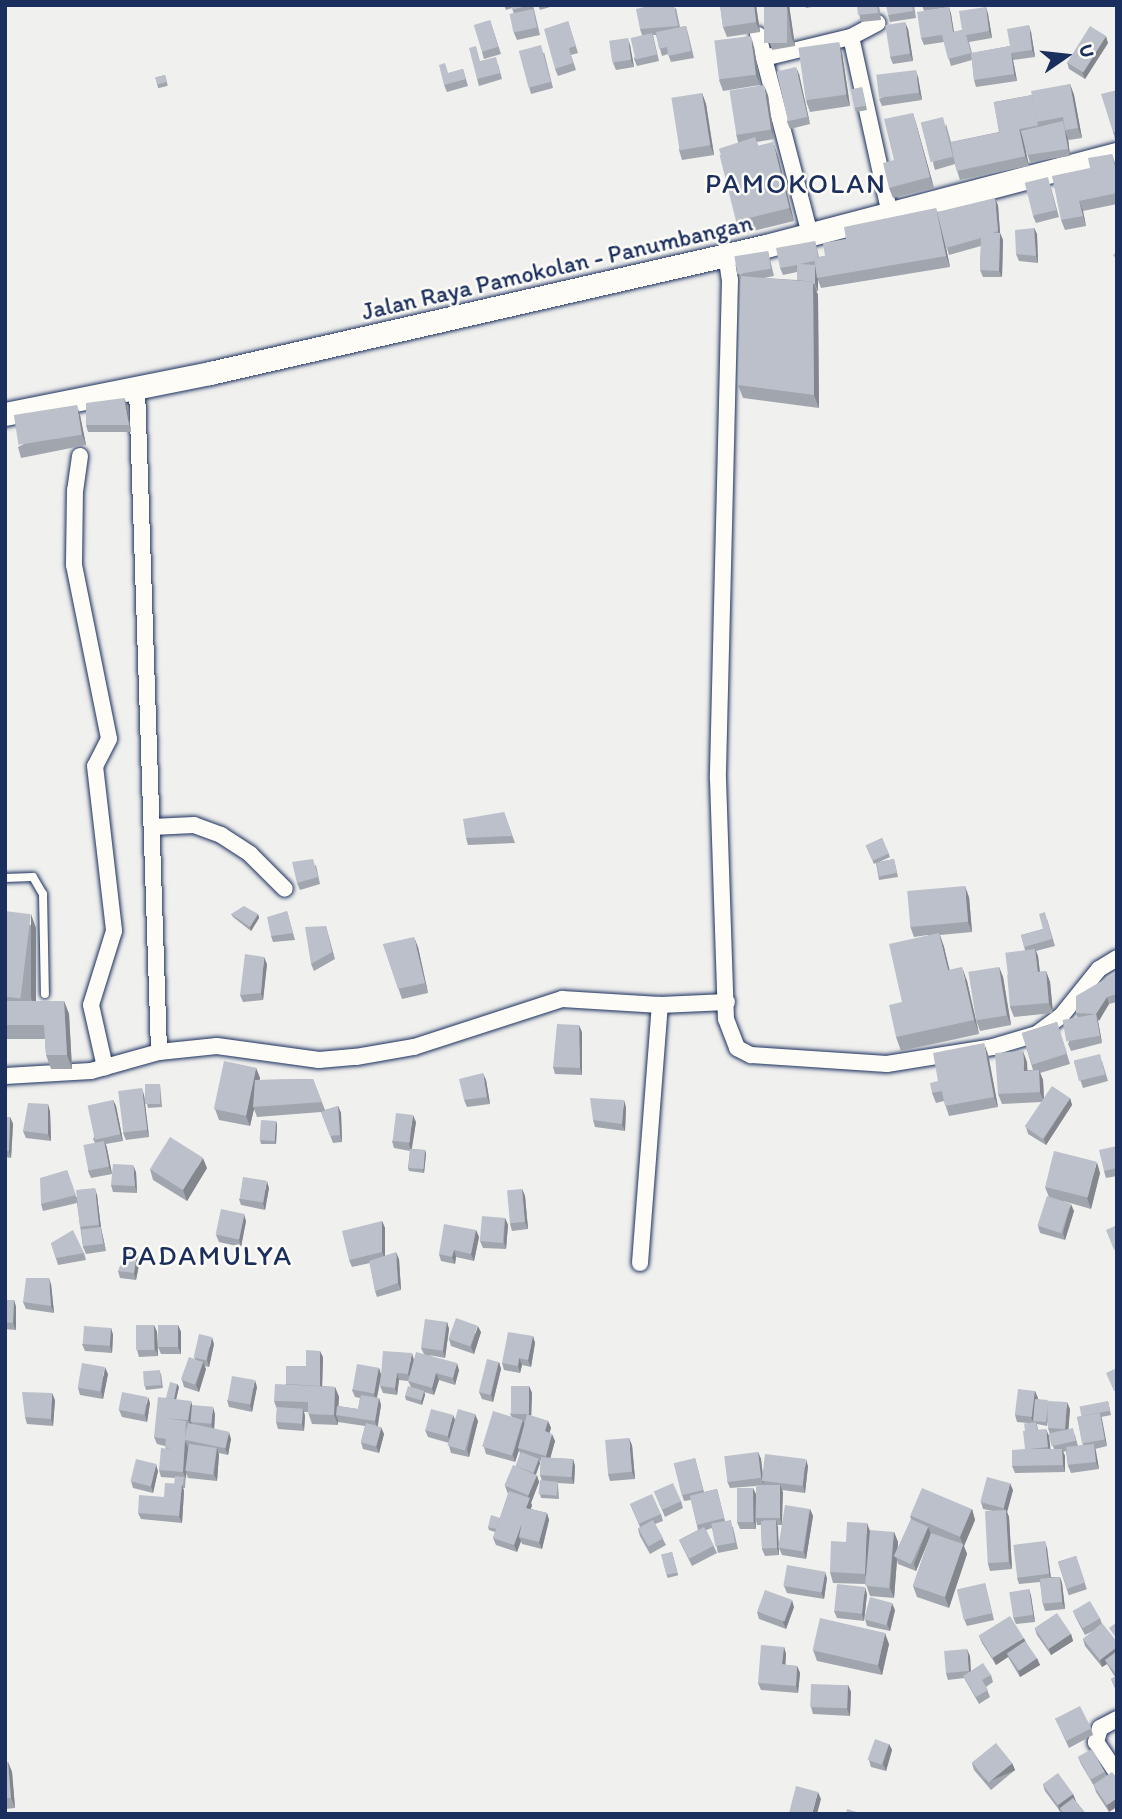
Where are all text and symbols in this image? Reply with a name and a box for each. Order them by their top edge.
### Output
north arrow [1031,21,1101,91]
text: U [1074,42,1100,60]
district label: PAMOKOLAN [706,166,886,200]
street label: Jalan Raya Pamokolan - Panumbangan [359,208,755,326]
district label: PADAMULYA [121,1238,293,1272]

